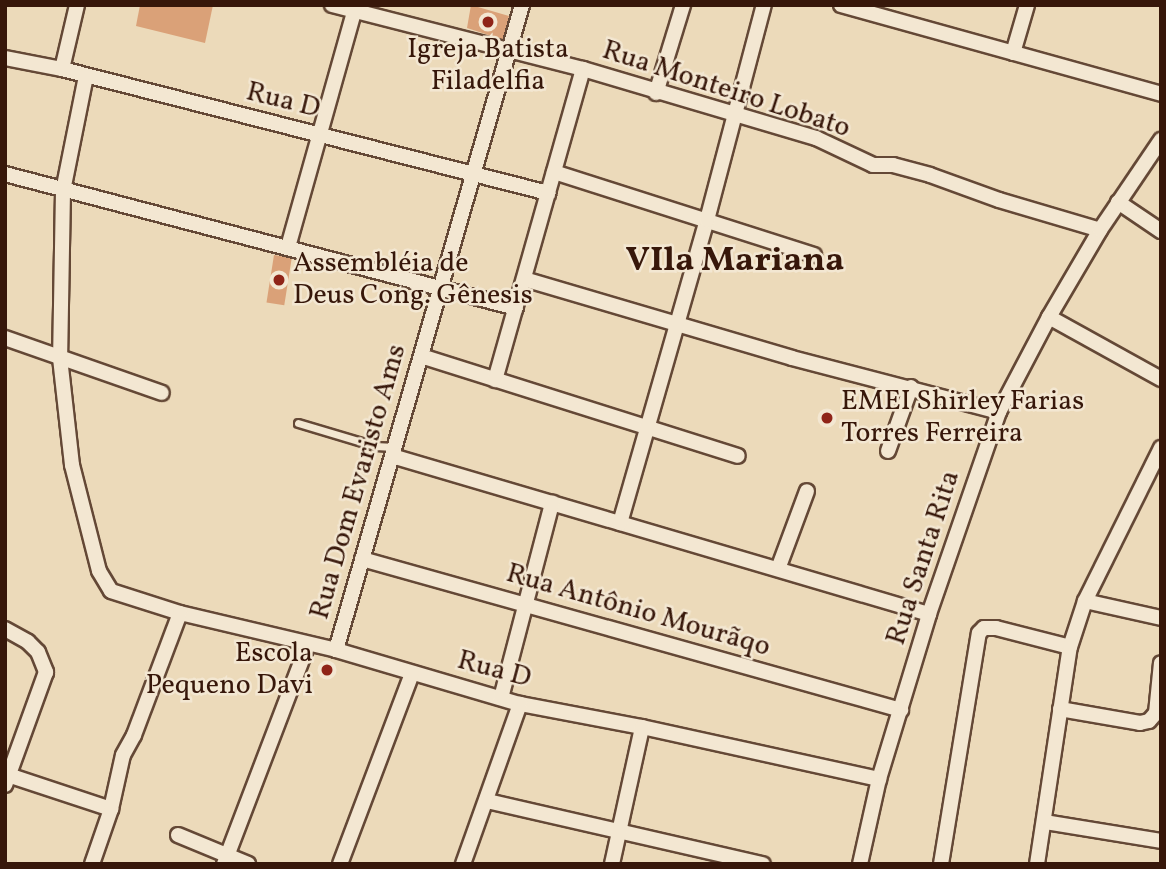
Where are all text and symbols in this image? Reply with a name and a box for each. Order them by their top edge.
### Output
marker: Igreja Batista Filadelfia [480,14,496,30]
place label: Igreja Batista Filadelfia [407,33,569,99]
street label: Rua Monteiro Lobato [598,34,854,146]
street label: Rua D [243,76,323,126]
district label: VIla Mariana [626,240,844,282]
place label: Assembléia de Deus Cong. Gênesis [293,247,533,313]
marker: Assembléia de Deus Cong. Gênesis [271,272,287,288]
street label: Rua Dom Evaristo Ams [304,341,414,623]
place label: EMEI Shirley Farias Torres Ferreira [841,385,1085,451]
marker: EMEI Shirley Farias Torres Ferreira [819,410,835,426]
street label: Rua Santa Rita [880,467,968,649]
street label: Rua Antônio Mourãqo [502,557,774,665]
place label: Escola Pequeno Davi [146,637,313,703]
street label: Rua D [453,644,535,696]
marker: Escola Pequeno Davi [319,662,335,678]

